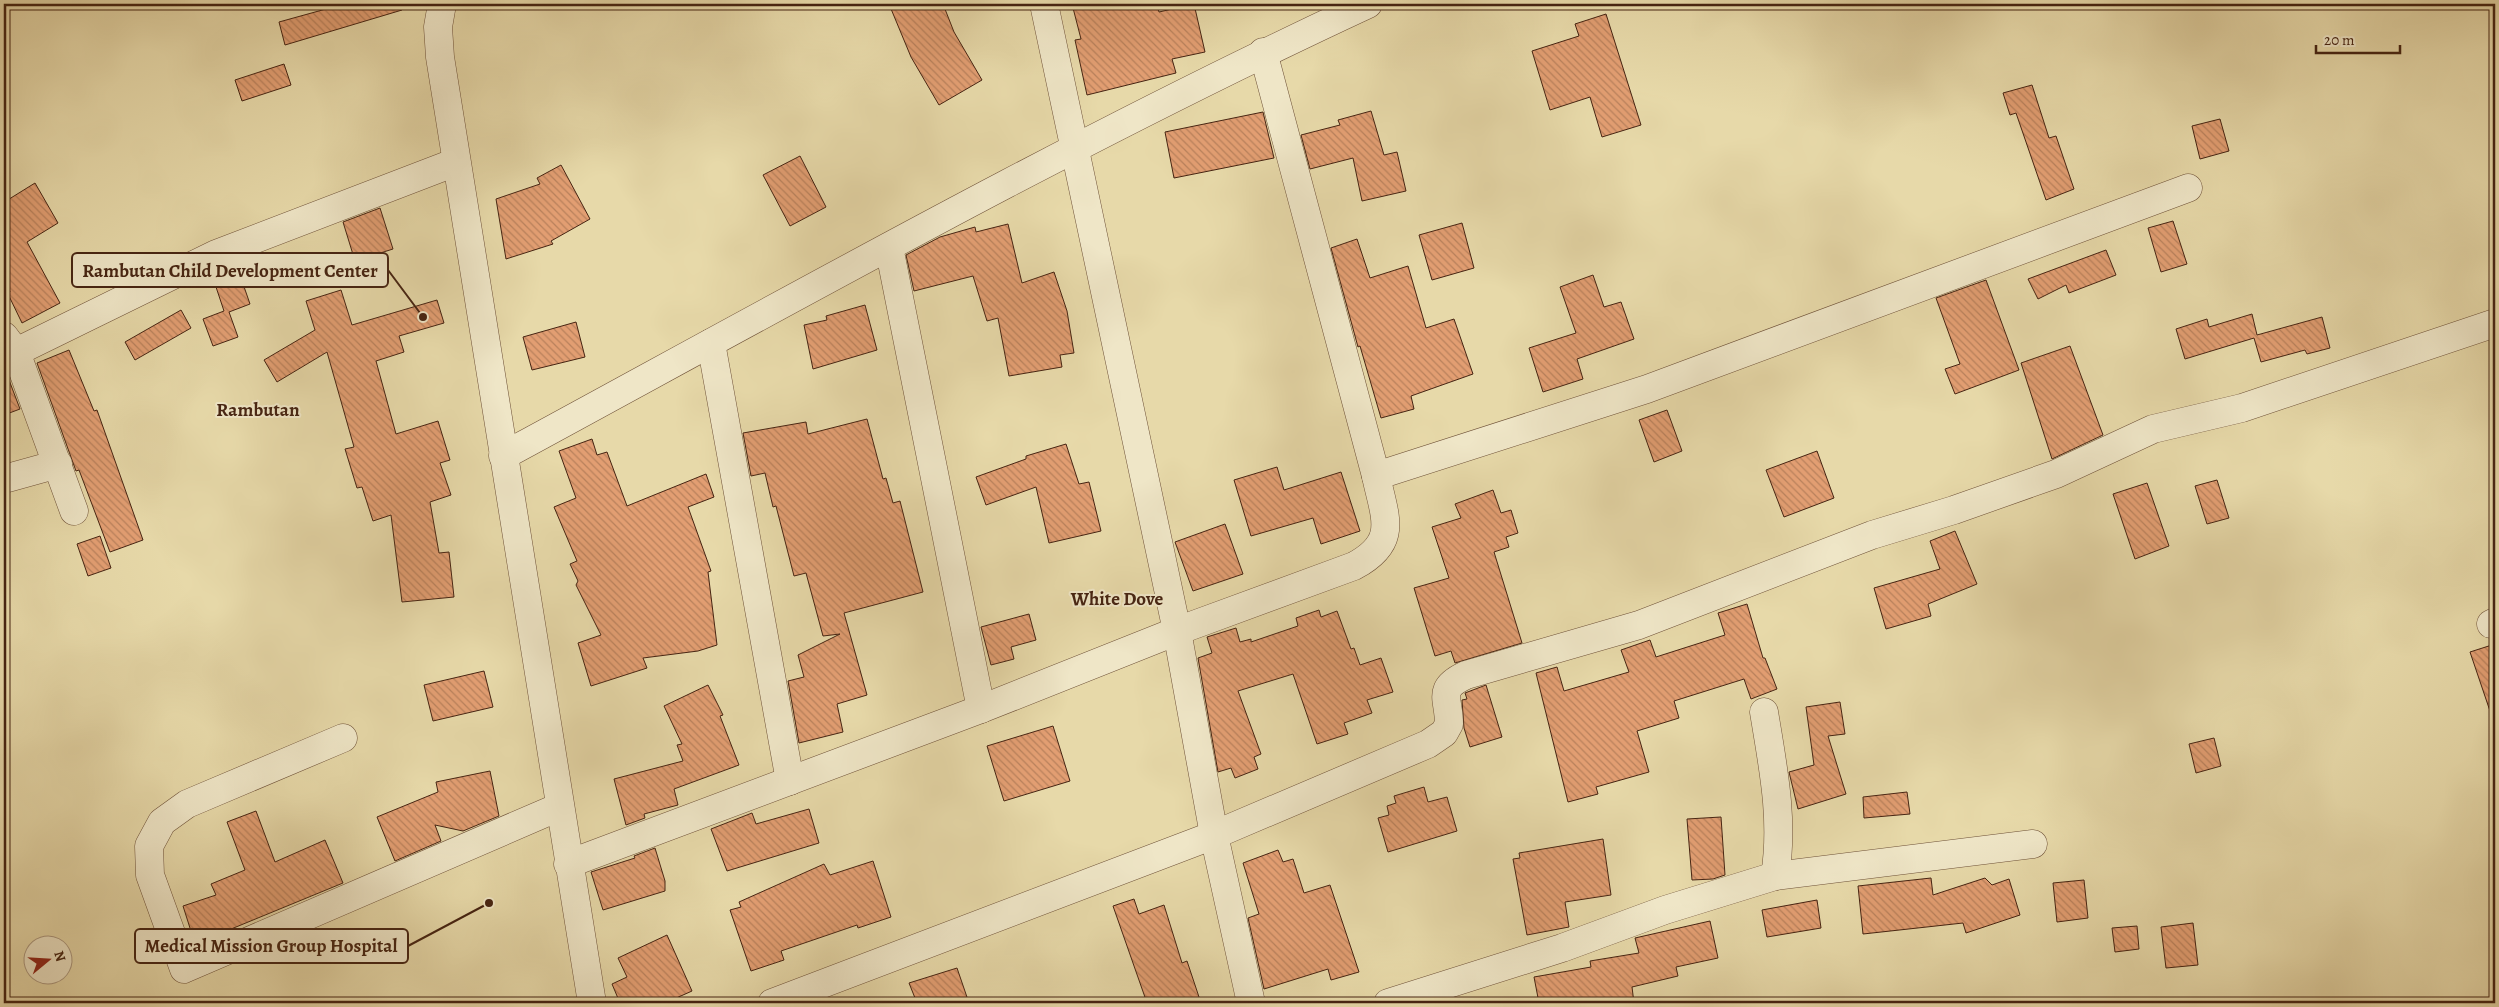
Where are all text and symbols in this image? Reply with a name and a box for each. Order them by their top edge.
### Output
scale bar [2316,22,2400,54]
text: 20 m [2324,30,2355,50]
callout: Rambutan Child Development Center [72,253,388,287]
text: Rambutan Child Development Center [82,258,378,284]
district label: Rambutan [216,397,300,423]
district label: White Dove [1070,586,1163,612]
callout: Medical Mission Group Hospital [135,929,408,963]
text: Medical Mission Group Hospital [145,933,397,959]
north arrow [22,934,72,984]
text: N [49,948,70,964]

